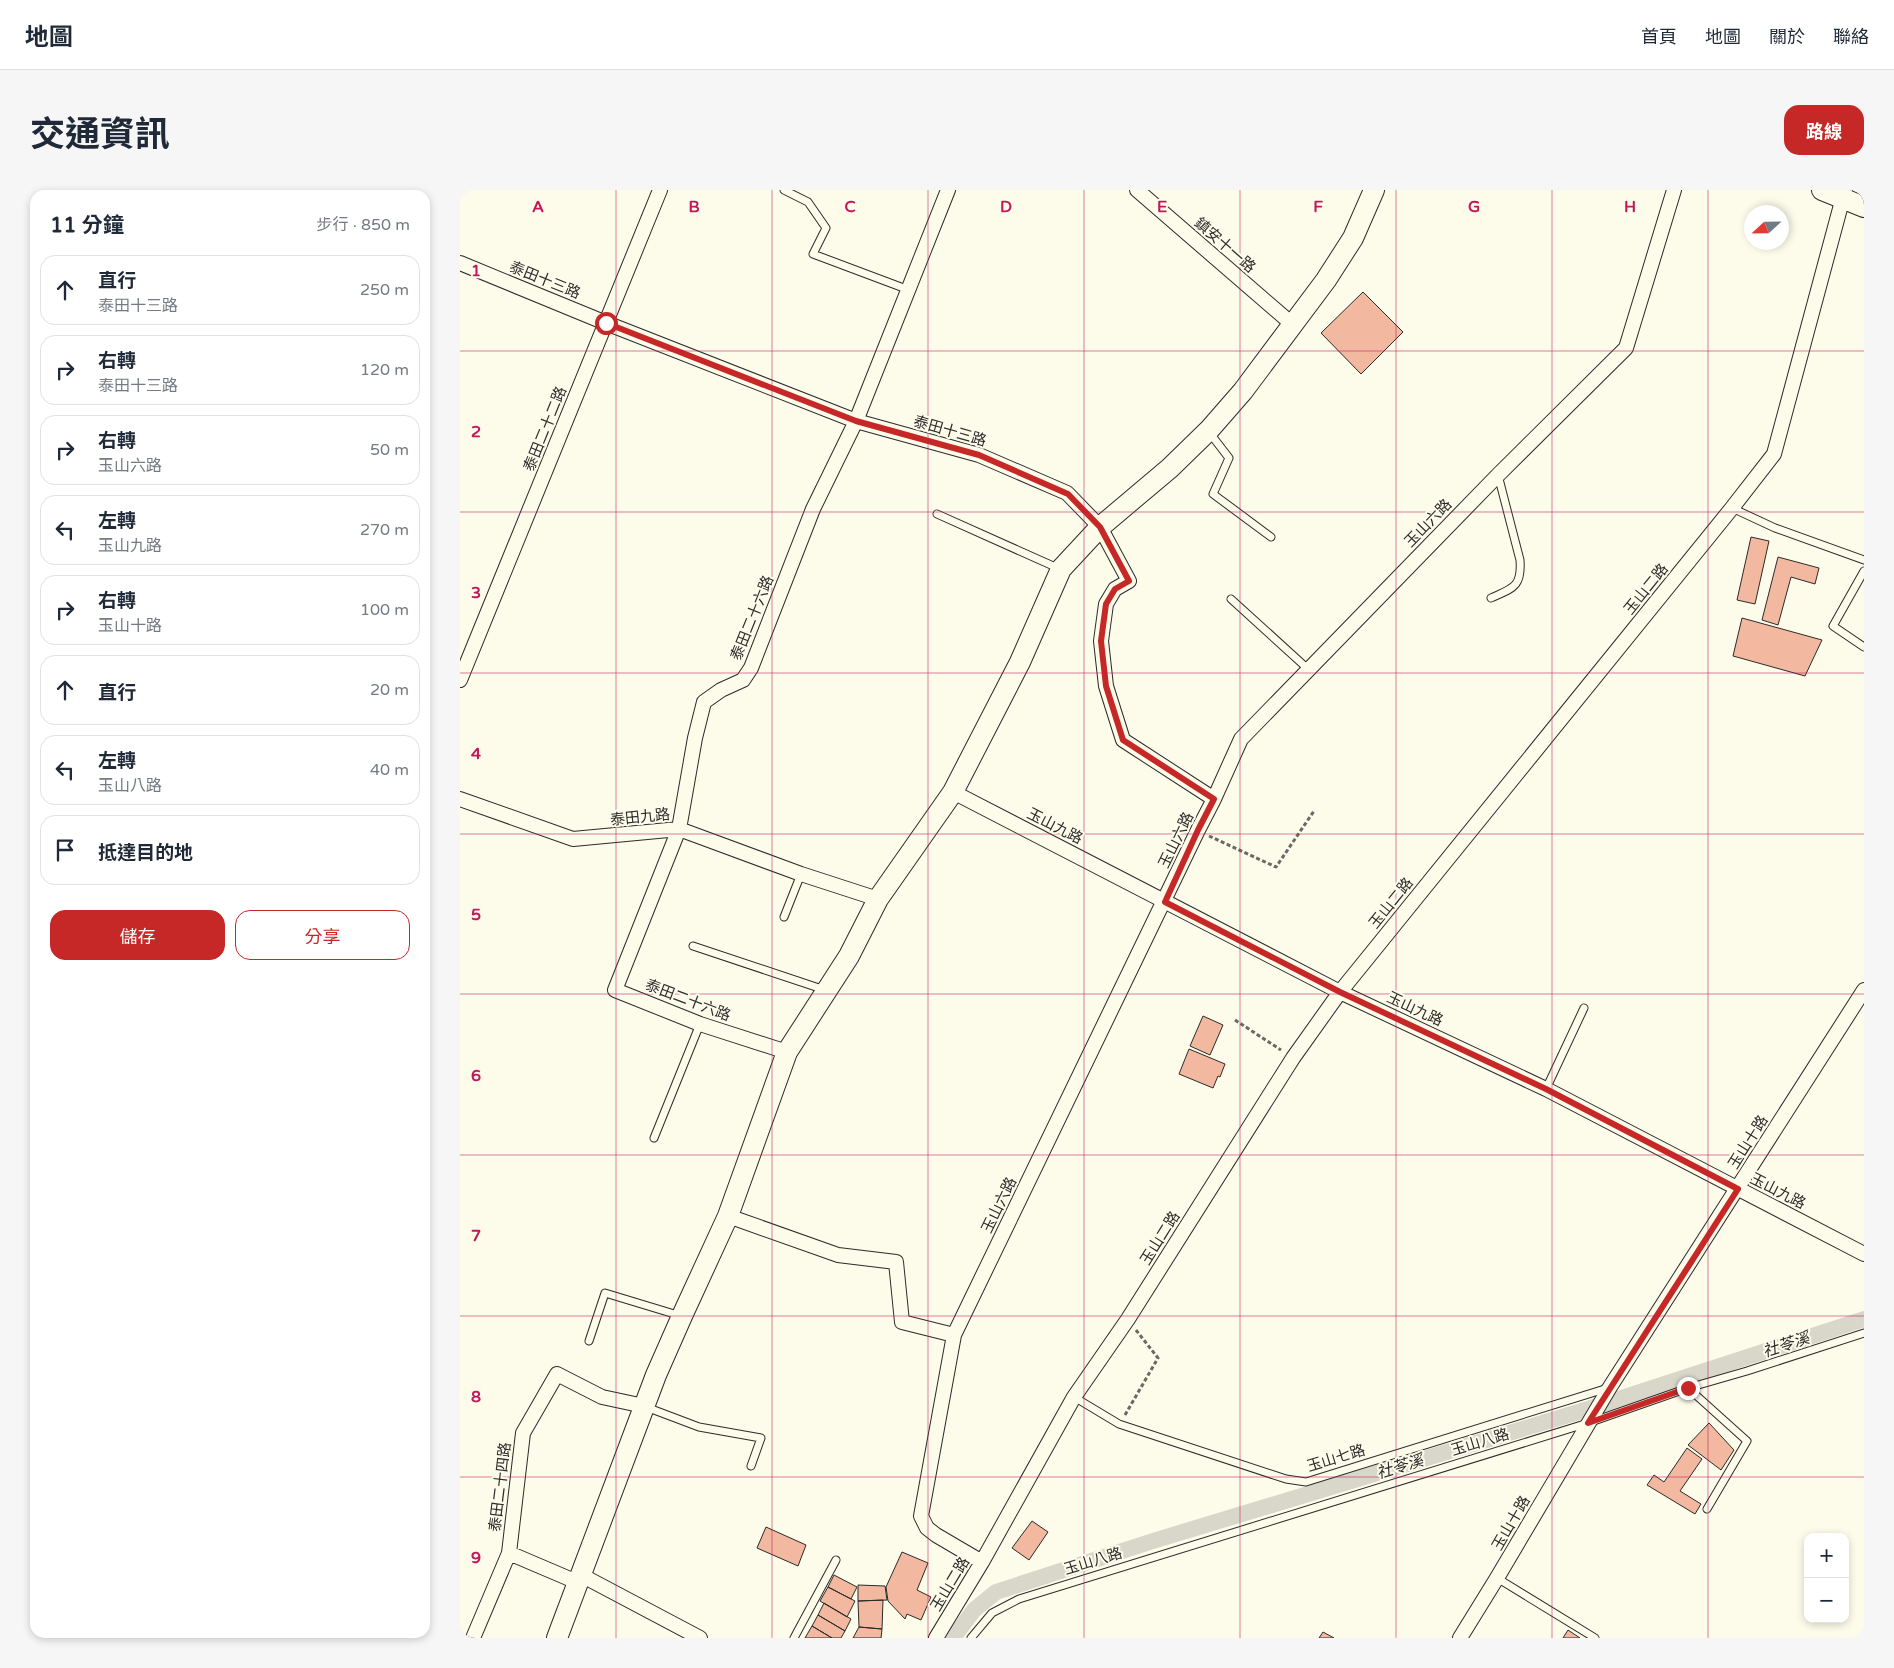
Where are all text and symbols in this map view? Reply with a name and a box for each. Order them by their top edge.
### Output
text: 地圖 [25,23,73,52]
text: 首頁 [1641,26,1677,48]
text: 地圖 [1705,26,1741,48]
text: 關於 [1769,26,1805,48]
text: 聯絡 [1833,26,1869,48]
button: 路線 [1784,105,1864,155]
text: 交通資訊 [30,114,170,156]
text: A [532,197,544,217]
text: B [688,197,700,217]
text: C [844,197,856,217]
text: D [1000,197,1012,217]
text: E [1157,197,1167,217]
text: F [1313,197,1323,217]
text: G [1468,197,1480,217]
text: H [1624,197,1636,217]
north arrow [1744,205,1789,250]
text: 11 分鐘 [50,213,124,238]
street label: 鎮安十一路 [1191,214,1259,276]
text: 步行 · 850 m [317,215,410,235]
street label: 泰田十三路 [507,258,583,302]
text: 1 [471,261,481,281]
text: 直行 [98,270,136,292]
icon: ahead [51,276,79,304]
text: 250 m [360,280,409,300]
text: 泰田十三路 [98,296,178,316]
route start [595,312,618,335]
text: 右轉 [98,350,136,372]
icon: right [51,356,79,384]
text: 120 m [360,360,409,380]
text: 泰田十三路 [98,376,178,396]
street label: 泰田二十二路 [520,384,570,474]
street label: 泰田十三路 [911,412,989,450]
text: 2 [471,422,481,442]
text: 右轉 [98,430,136,452]
icon: right [51,436,79,464]
text: 50 m [370,440,409,460]
text: 玉山六路 [98,456,162,476]
street label: 玉山六路 [1401,495,1455,551]
text: 左轉 [98,510,136,532]
icon: left [51,516,79,544]
text: 270 m [360,520,409,540]
text: 玉山九路 [98,536,162,556]
street label: 玉山二路 [1620,560,1672,618]
street label: 泰田二十六路 [727,573,777,663]
text: 3 [471,583,481,603]
text: 右轉 [98,590,136,612]
icon: right [51,596,79,624]
text: 100 m [360,600,409,620]
text: 玉山十路 [98,616,162,636]
icon: ahead [51,676,79,704]
text: 20 m [370,680,409,700]
text: 直行 [98,682,136,704]
text: 4 [471,744,481,764]
text: 左轉 [98,750,136,772]
icon: left [51,756,79,784]
text: 40 m [370,760,409,780]
text: 玉山八路 [98,776,162,796]
street label: 玉山九路 [1024,804,1086,848]
street label: 泰田九路 [609,805,671,829]
street label: 玉山六路 [1155,809,1197,871]
icon: arrive [51,836,79,864]
text: 抵達目的地 [98,842,193,864]
street label: 玉山二路 [1365,874,1417,932]
text: 5 [471,905,481,925]
button: 儲存 [50,910,225,960]
button: 分享 [235,910,410,960]
street label: 泰田二十六路 [643,975,733,1025]
street label: 玉山九路 [1384,988,1446,1030]
text: 6 [471,1066,481,1086]
street label: 玉山十路 [1724,1112,1772,1172]
street label: 玉山九路 [1747,1169,1809,1213]
street label: 玉山六路 [978,1174,1020,1236]
street label: 玉山二路 [1136,1208,1184,1268]
text: 7 [471,1226,481,1246]
water label: 社苓溪 [1760,1327,1814,1362]
route end [1677,1377,1700,1400]
text: 8 [471,1387,481,1407]
street label: 玉山八路 [1449,1425,1511,1459]
street label: 泰田二十四路 [486,1441,514,1533]
street label: 玉山七路 [1305,1441,1367,1475]
water label: 社苓溪 [1374,1450,1428,1484]
street label: 玉山十路 [1488,1493,1534,1553]
map controls [1804,1533,1849,1623]
button: + [1804,1533,1849,1578]
street label: 玉山八路 [1062,1544,1124,1578]
text: 9 [471,1548,481,1568]
street label: 玉山二路 [927,1554,973,1614]
button: − [1804,1578,1849,1623]

